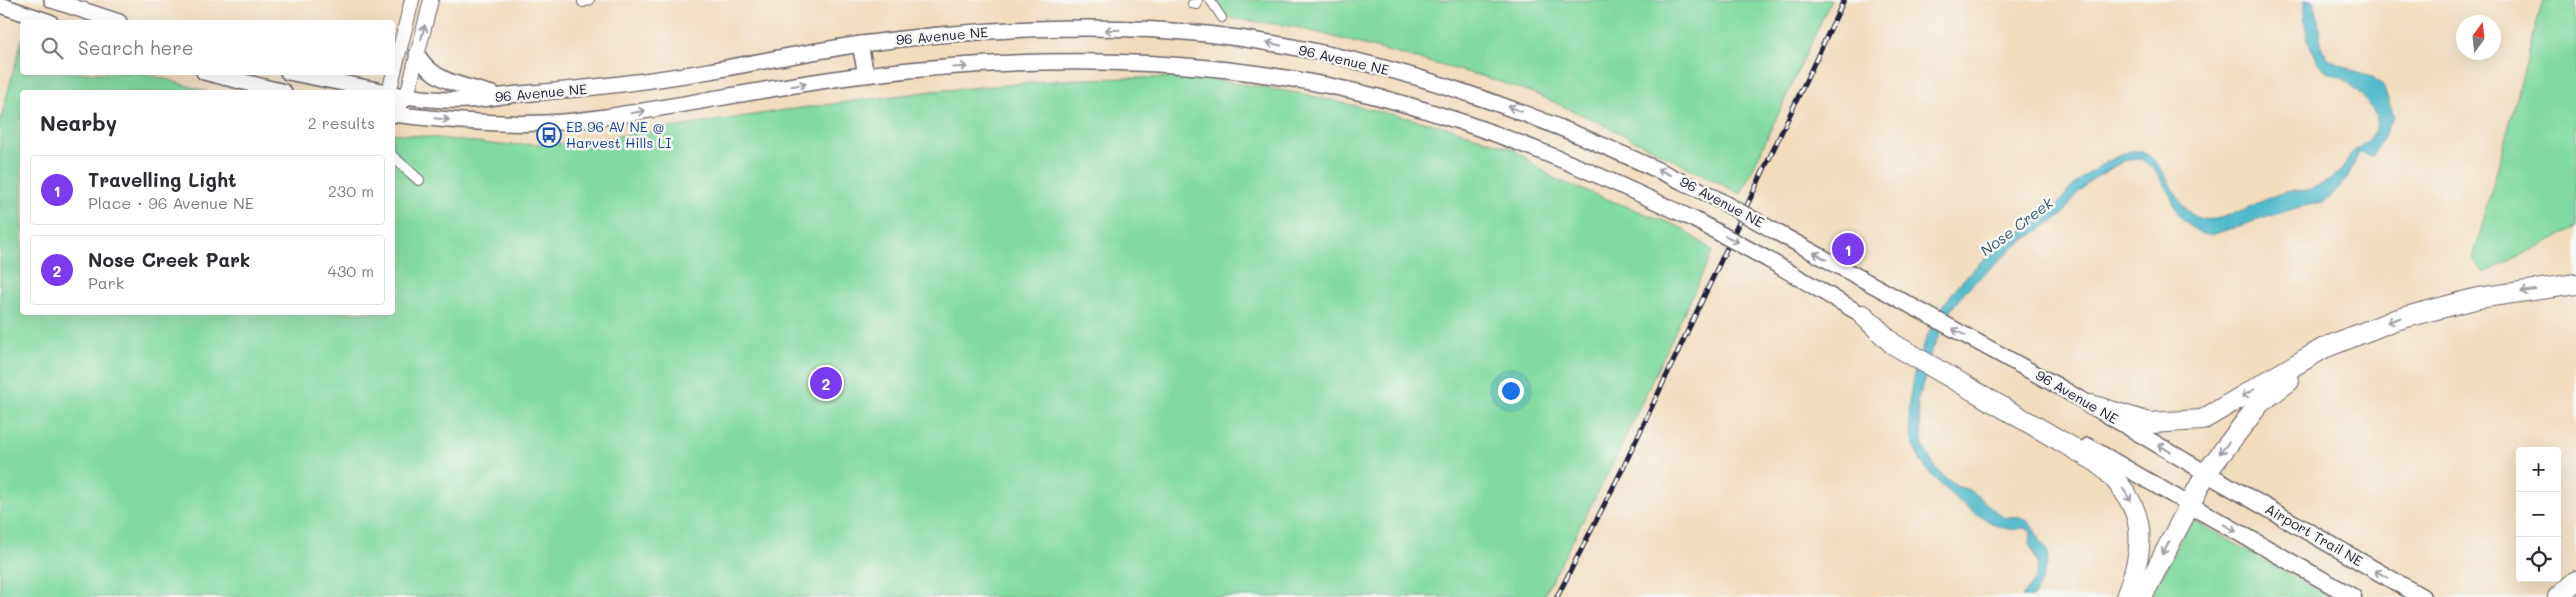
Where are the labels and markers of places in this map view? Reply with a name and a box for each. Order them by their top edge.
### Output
place label: EB 96 AV NE @ Harvest Hills LI [566,117,671,152]
bus stop icon: EB 96 AV NE @ Harvest Hills LI [536,122,562,148]
pin: 1 [1832,230,1864,268]
pin: 2 [810,364,842,402]

